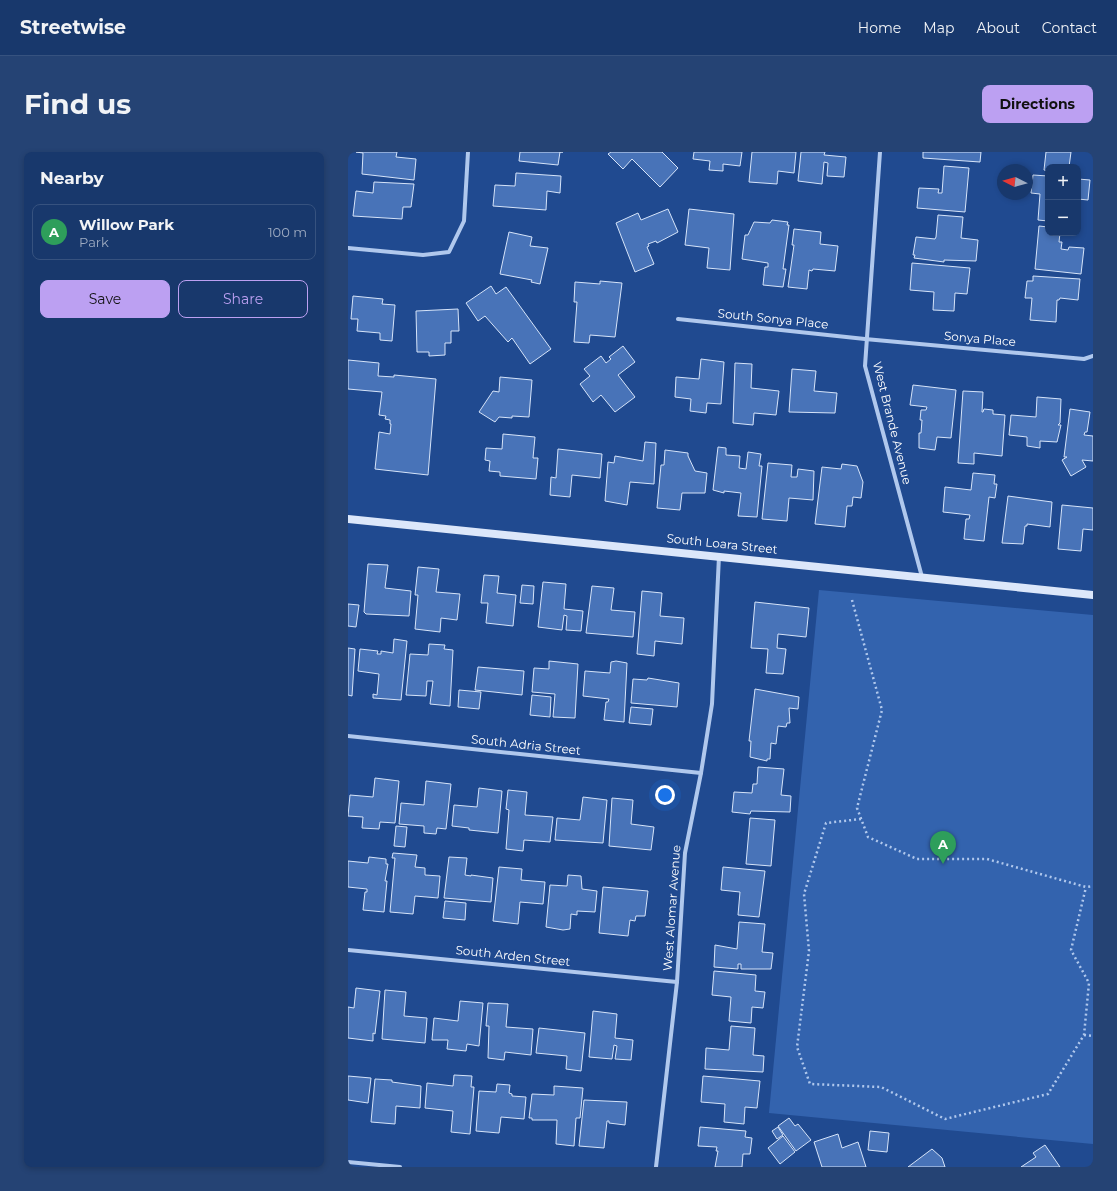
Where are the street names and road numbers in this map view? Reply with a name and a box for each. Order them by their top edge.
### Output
street label: South Sonya Place [717,305,829,332]
street label: Sonya Place [943,328,1017,349]
street label: West Brande Avenue [870,360,915,486]
street label: South Loara Street [666,530,778,557]
street label: South Adria Street [470,731,582,758]
street label: West Alomar Avenue [660,844,683,971]
street label: South Arden Street [455,942,571,969]

